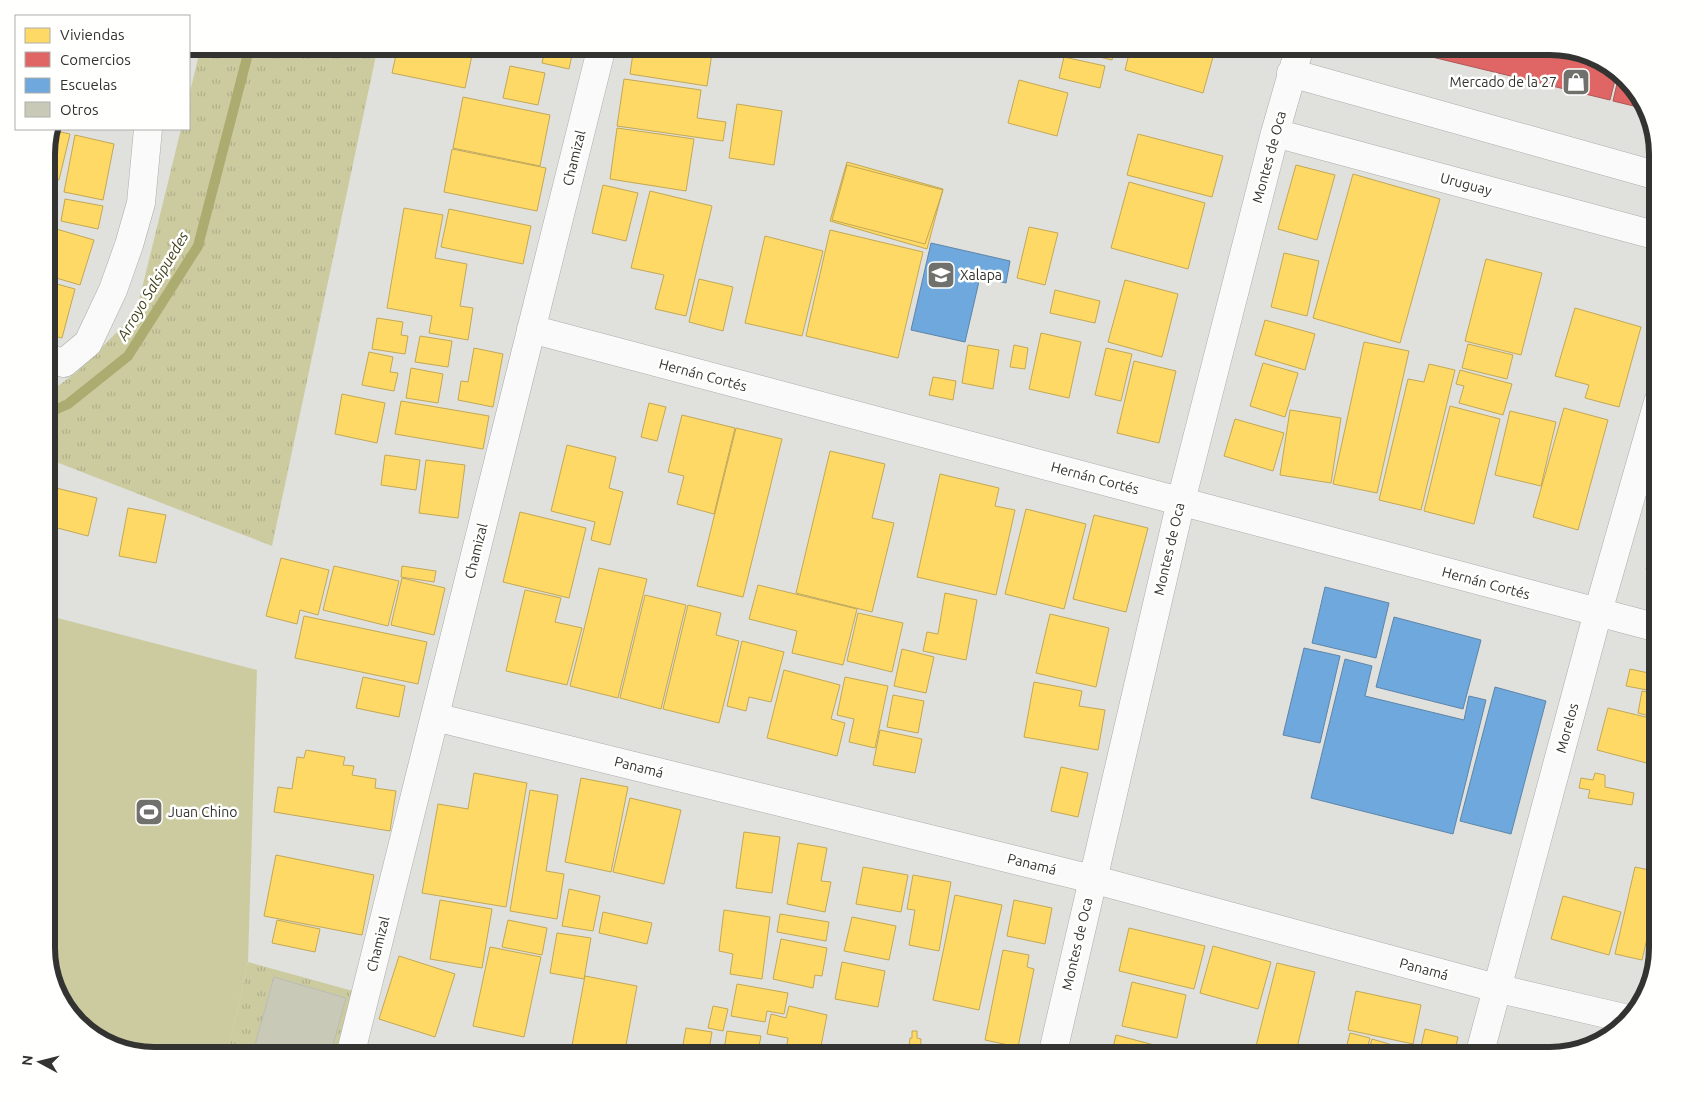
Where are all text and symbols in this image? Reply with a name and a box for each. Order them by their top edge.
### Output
legend [15,15,190,130]
text: Viviendas [60,26,124,43]
text: Comercios [60,51,131,68]
shop icon: Mercado de la 27 [1561,67,1591,97]
place label: Mercado de la 27 [1450,74,1557,90]
text: Escuelas [60,76,117,93]
text: Otros [60,101,99,118]
street label: Montes de Oca [1249,109,1289,205]
street label: Chamizal [559,128,589,187]
street label: Uruguay [1438,169,1494,199]
water label: Arroyo Salsipuedes [113,228,192,344]
school or university icon: Xalapa [926,260,956,290]
place label: Xalapa [960,267,1002,283]
street label: Hernán Cortés [657,356,749,394]
street label: Hernán Cortés [1049,459,1141,497]
street label: Montes de Oca [1151,501,1187,597]
street label: Chamizal [461,521,491,580]
street label: Hernán Cortés [1440,564,1532,602]
street label: Morelos [1553,701,1581,755]
street label: Panamá [613,753,665,781]
sports icon: Juan Chino [134,797,164,827]
place label: Juan Chino [168,804,237,820]
street label: Panamá [1006,850,1058,878]
street label: Montes de Oca [1059,896,1095,992]
street label: Chamizal [363,914,393,973]
street label: Panamá [1398,955,1450,983]
north arrow [15,1037,65,1087]
text: N [19,1054,36,1067]

